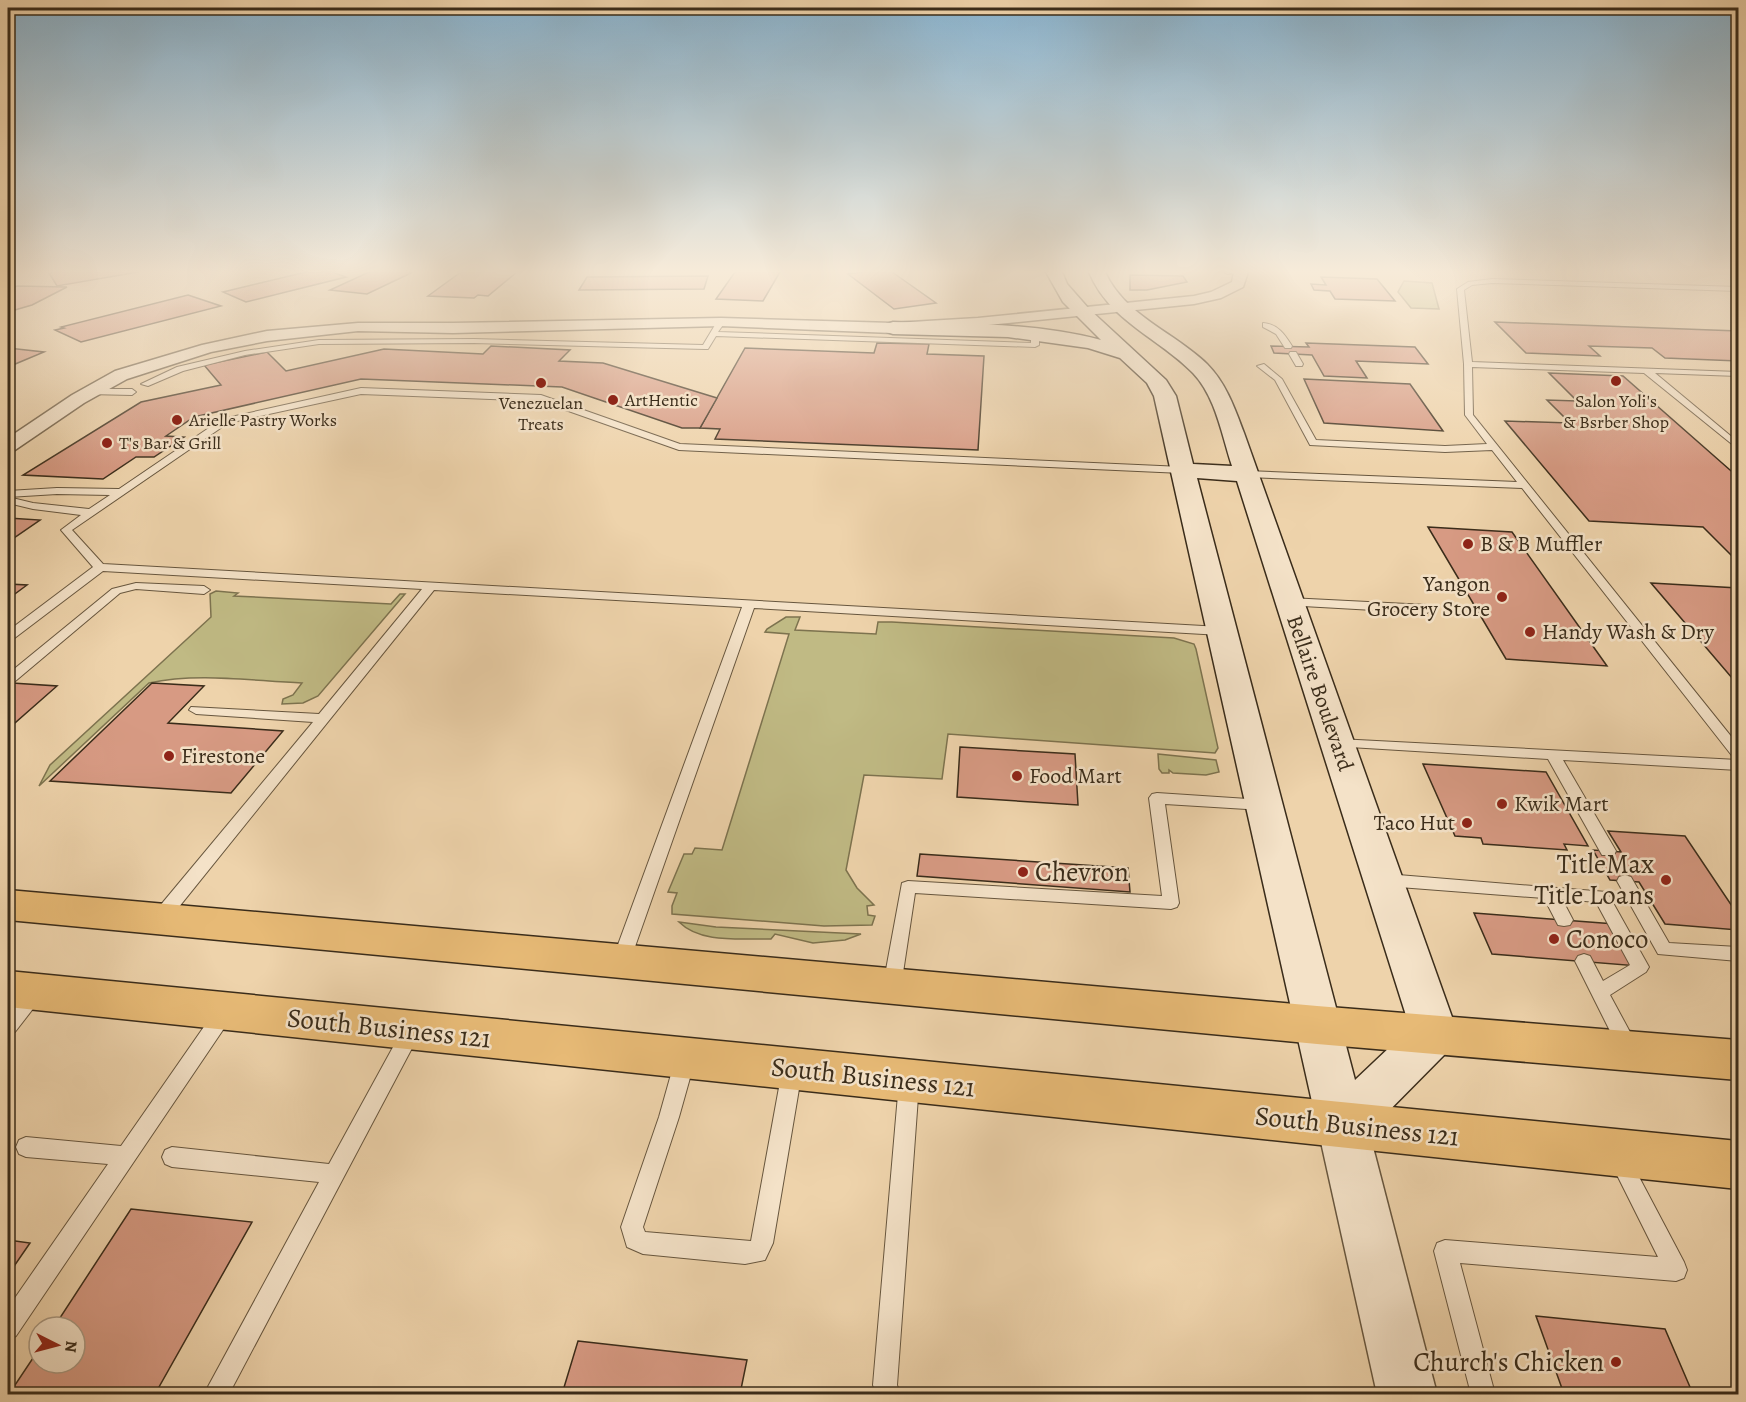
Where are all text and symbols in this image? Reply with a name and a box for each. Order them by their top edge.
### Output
marker: Salon Yoli's & Bsrber Shop [1609,374,1623,388]
marker: Venezuelan Treats [534,376,548,390]
place label: ArtHentic [624,388,698,412]
place label: Salon Yoli's & Bsrber Shop [1563,389,1669,434]
place label: Venezuelan Treats [498,391,583,436]
marker: ArtHentic [606,393,620,407]
place label: Arielle Pastry Works [188,408,337,432]
marker: Arielle Pastry Works [170,413,184,427]
place label: T's Bar & Grill [119,431,222,455]
marker: T's Bar & Grill [100,436,114,450]
place label: B & B Muffler [1480,529,1602,559]
marker: B & B Muffler [1461,537,1475,551]
place label: Yangon Grocery Store [1367,569,1490,624]
marker: Yangon Grocery Store [1495,590,1509,604]
street label: Bellaire Boulevard [1279,611,1361,775]
place label: Handy Wash & Dry [1542,617,1714,647]
marker: Handy Wash & Dry [1523,625,1537,639]
place label: Firestone [181,741,265,771]
marker: Firestone [162,749,176,763]
place label: Food Mart [1029,761,1122,791]
marker: Food Mart [1010,769,1024,783]
place label: Kwik Mart [1514,789,1609,819]
marker: Kwik Mart [1495,797,1509,811]
place label: Taco Hut [1374,808,1455,838]
marker: Taco Hut [1460,816,1474,830]
place label: TitleMax Title Loans [1534,846,1654,913]
place label: Chevron [1035,854,1129,890]
marker: Chevron [1016,865,1030,879]
marker: TitleMax Title Loans [1659,873,1673,887]
place label: Conoco [1566,921,1649,957]
marker: Conoco [1547,932,1561,946]
street label: South Business 121 [285,999,493,1057]
street label: South Business 121 [769,1048,977,1106]
street label: South Business 121 [1253,1097,1461,1155]
north arrow [27,1315,87,1375]
text: N [59,1340,82,1354]
place label: Church's Chicken [1413,1344,1604,1380]
marker: Church's Chicken [1609,1355,1623,1369]

